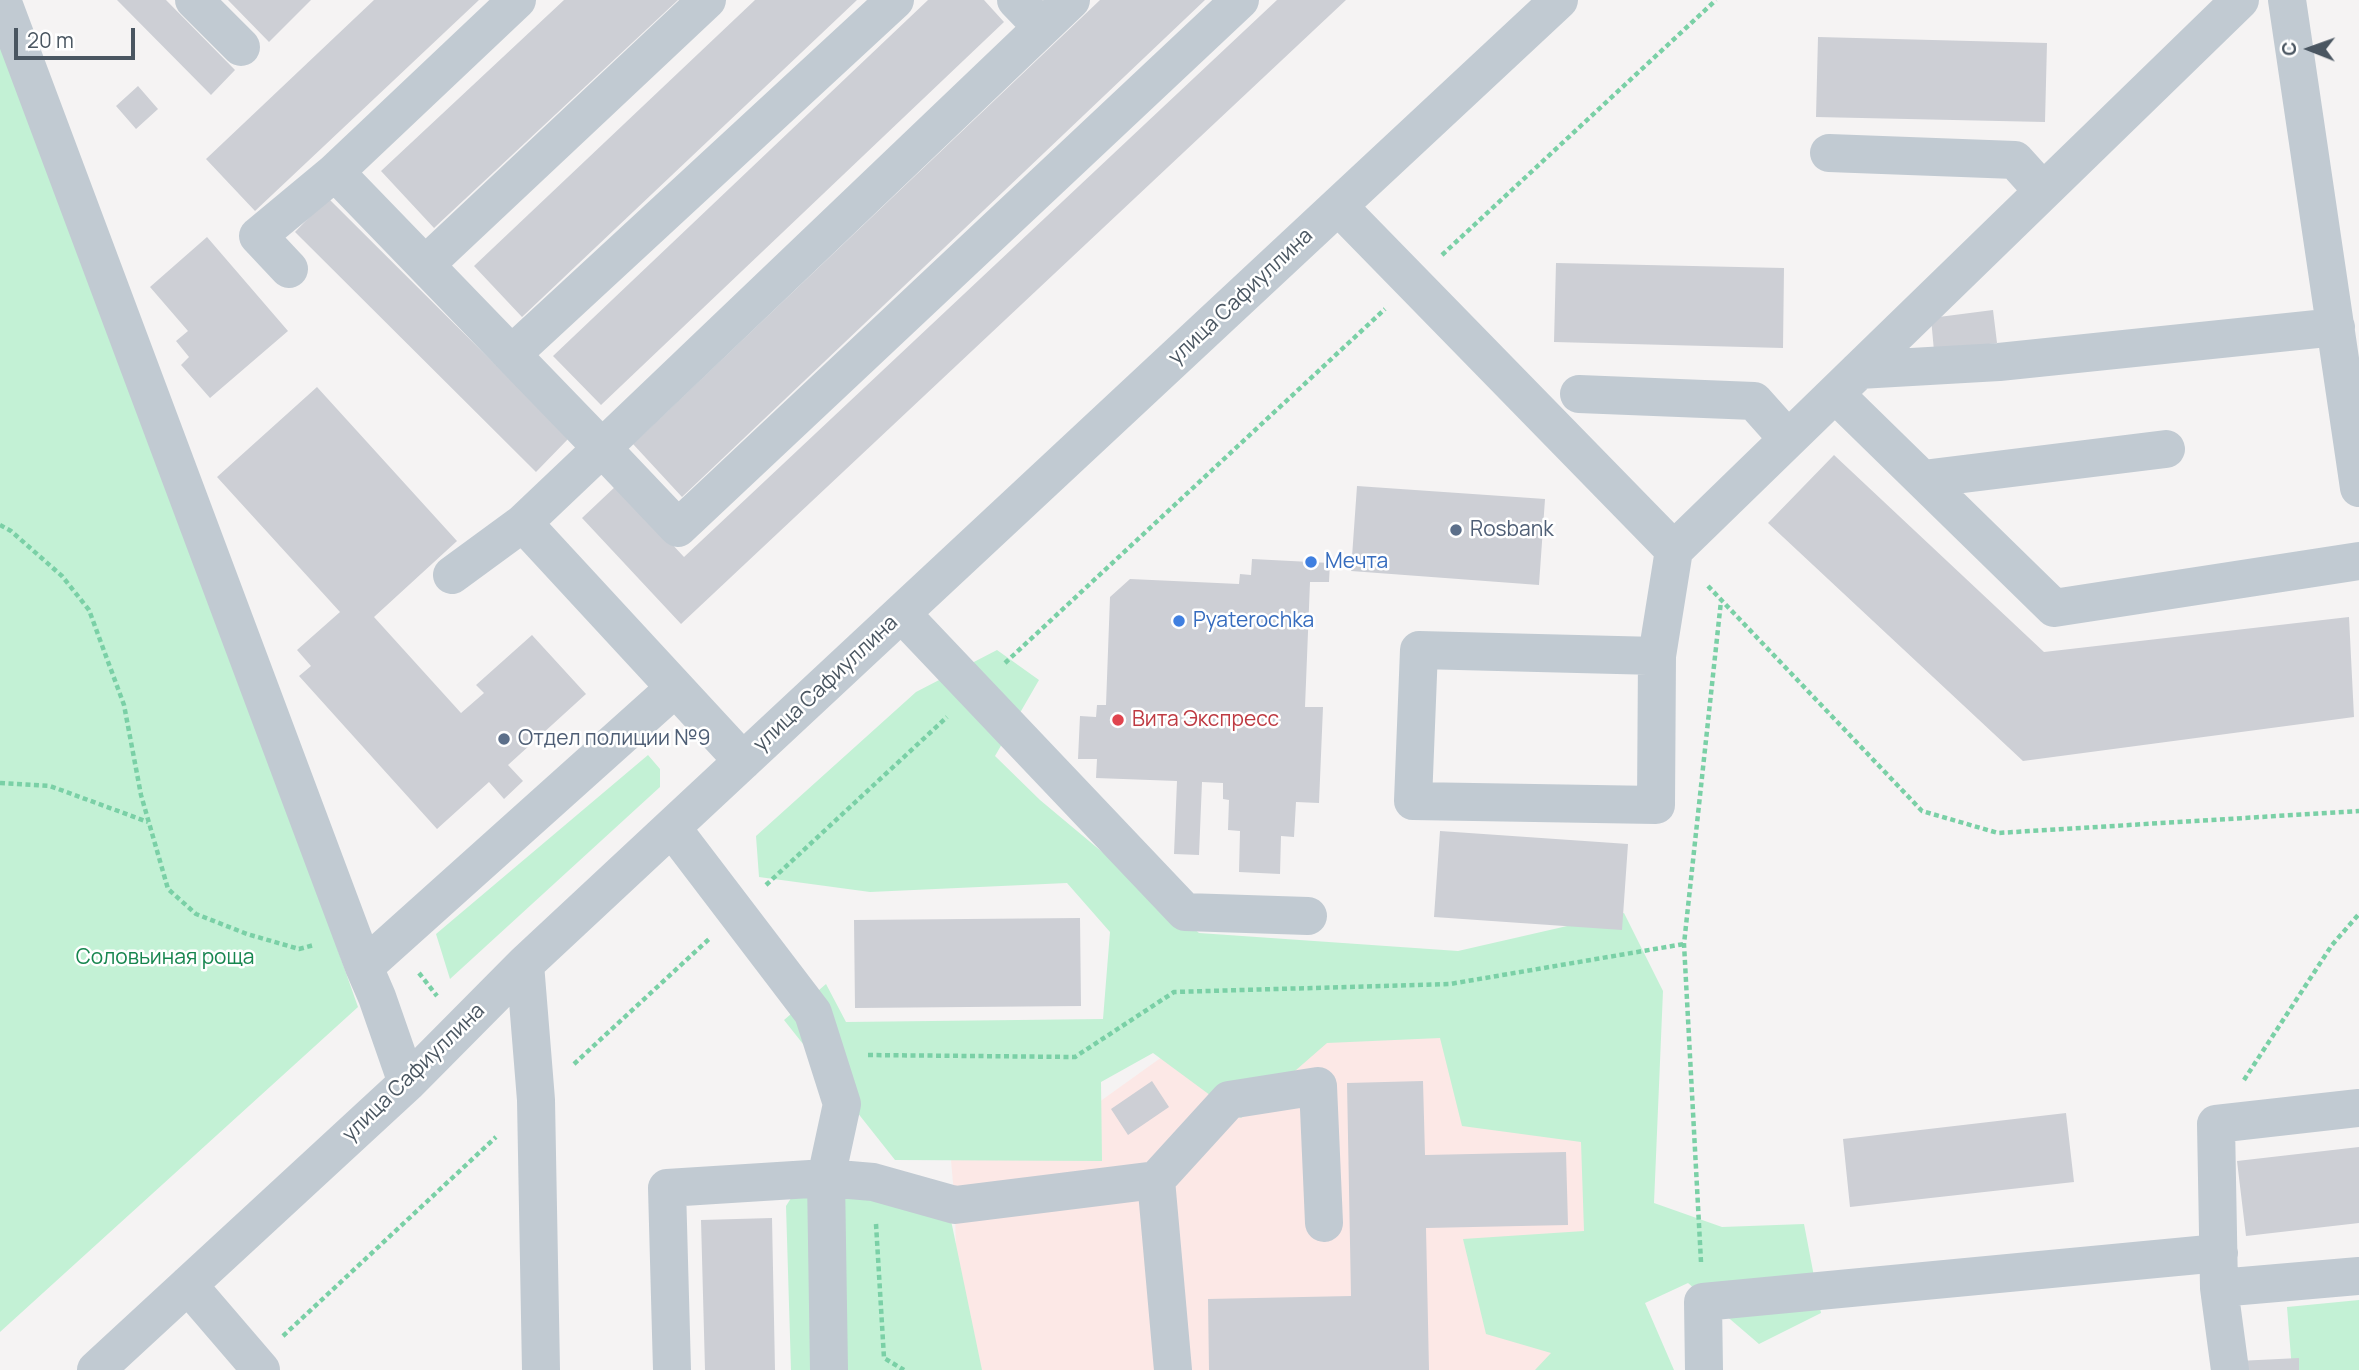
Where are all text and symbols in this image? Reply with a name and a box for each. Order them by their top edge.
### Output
scale bar [18,14,138,58]
north arrow [2275,14,2345,84]
text: 20 m [27,26,74,54]
text: С [2276,41,2302,56]
street label: улица Сафиуллина [1164,224,1318,370]
place label: Rosbank [1470,517,1554,543]
marker: Rosbank [1448,522,1464,538]
place label: Мечта [1325,549,1388,575]
marker: Мечта [1303,554,1319,570]
place label: Pyaterochka [1193,608,1314,634]
street label: улица Сафиуллина [749,611,903,757]
marker: Pyaterochka [1171,613,1187,629]
place label: Вита Экспресс [1132,707,1279,733]
marker: Вита Экспресс [1110,712,1126,728]
place label: Отдел полиции №9 [518,726,710,752]
marker: Отдел полиции №9 [496,731,512,747]
park label: Соловьиная роща [76,945,254,971]
street label: улица Сафиуллина [338,999,490,1147]

